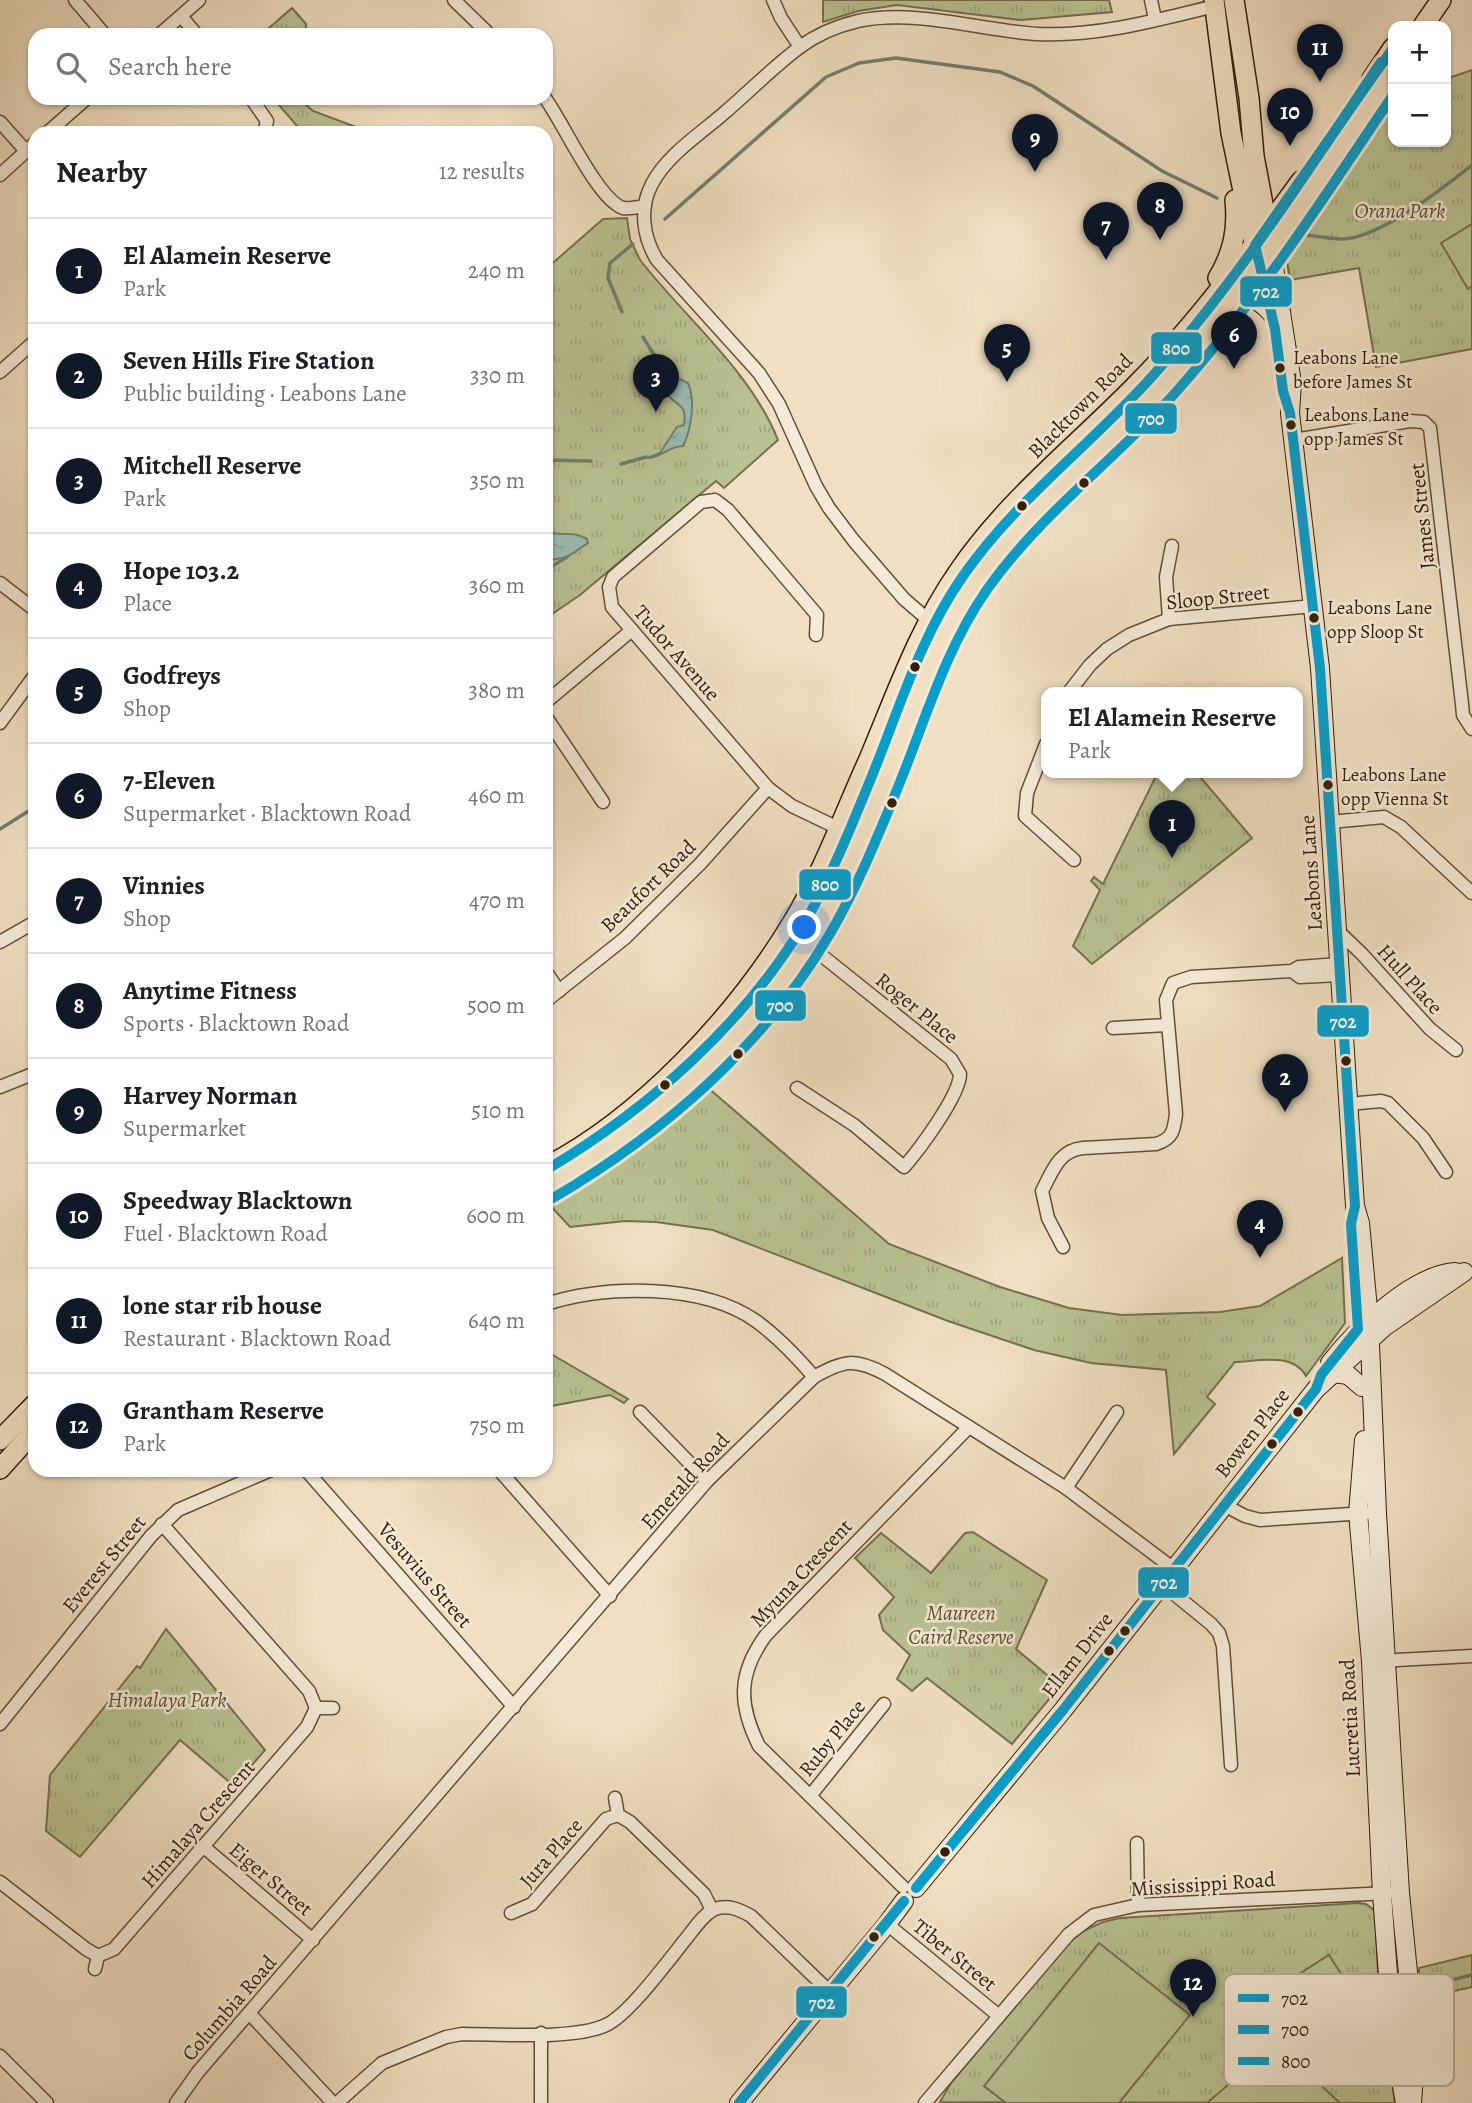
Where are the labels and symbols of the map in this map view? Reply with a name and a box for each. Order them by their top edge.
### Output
pin: 11 [1297,24,1343,82]
pin: 10 [1267,88,1313,146]
pin: 9 [1012,114,1058,172]
pin: 8 [1137,182,1183,240]
park label: Orana Park [1355,197,1445,225]
pin: 7 [1083,202,1129,260]
line badge: 702 [1239,275,1293,308]
text: 702 [1253,279,1279,305]
pin: 6 [1211,311,1257,369]
pin: 5 [984,324,1030,382]
line badge: 800 [1150,331,1203,365]
text: 800 [1162,336,1191,362]
place label: Leabons Lane before James St [1293,345,1412,395]
street label: Blacktown Road [1021,347,1139,465]
pin: 3 [633,354,679,412]
marker: Leabons Lane before James St [1273,361,1287,375]
line badge: 700 [1124,402,1178,435]
place label: Leabons Lane opp James St [1304,402,1409,452]
text: 700 [1137,406,1165,432]
marker: Leabons Lane opp James St [1284,418,1298,432]
street label: James Street [1402,461,1442,571]
unlabelled marker [1077,476,1091,490]
unlabelled marker [1015,499,1029,513]
street label: Sloop Street [1165,578,1271,616]
place label: Leabons Lane opp Sloop St [1327,595,1432,645]
street label: Tudor Avenue [628,599,726,707]
marker: Leabons Lane opp Sloop St [1307,611,1321,625]
unlabelled marker [908,660,922,674]
place label: Leabons Lane opp Vienna St [1341,762,1449,812]
marker: Leabons Lane opp Vienna St [1321,778,1335,792]
unlabelled marker [885,796,899,810]
pin: 1 [1149,800,1195,858]
street label: Leabons Lane [1293,814,1329,932]
street label: Beaufort Road [594,833,702,939]
line badge: 800 [798,868,852,901]
text: 800 [811,872,840,898]
your location [787,910,821,944]
street label: Hull Place [1371,938,1449,1020]
street label: Roger Place [870,966,964,1050]
line badge: 700 [754,989,807,1022]
text: 700 [766,993,794,1019]
line badge: 702 [1316,1004,1370,1038]
text: 702 [1330,1009,1356,1035]
unlabelled marker [731,1047,745,1061]
pin: 2 [1262,1054,1308,1112]
unlabelled marker [1339,1054,1353,1068]
unlabelled marker [658,1078,672,1092]
pin: 4 [1237,1200,1283,1258]
street label: Bowen Place [1208,1382,1296,1484]
unlabelled marker [1291,1405,1305,1419]
street label: Emerald Road [634,1426,736,1535]
unlabelled marker [1265,1437,1279,1451]
street label: Everest Street [56,1509,152,1619]
street label: Myuna Crescent [744,1513,858,1633]
street label: Vesuvius Street [371,1516,479,1634]
line badge: 702 [1137,1566,1190,1599]
text: 702 [1151,1570,1177,1596]
park label: Maureen Caird Reserve [908,1599,1014,1651]
street label: Ellam Drive [1035,1606,1119,1704]
unlabelled marker [1118,1624,1132,1638]
unlabelled marker [1102,1644,1116,1658]
street label: Lucretia Road [1333,1657,1367,1778]
park label: Himalaya Park [107,1686,227,1714]
street label: Ruby Place [792,1693,872,1783]
street label: Himalaya Crescent [135,1754,261,1894]
street label: Jura Place [513,1812,589,1894]
street label: Eiger Street [223,1836,319,1922]
unlabelled marker [938,1845,952,1859]
street label: Mississippi Road [1130,1865,1277,1903]
street label: Tiber Street [907,1912,1003,1998]
unlabelled marker [867,1930,881,1944]
street label: Columbia Road [175,1949,283,2067]
pin: 12 [1170,1959,1216,2017]
legend [1224,1974,1454,2086]
line badge: 702 [795,1985,848,2019]
text: 702 [1281,1986,1308,2012]
text: 702 [809,1990,835,2016]
text: 700 [1281,2017,1309,2043]
text: 800 [1281,2049,1310,2075]

